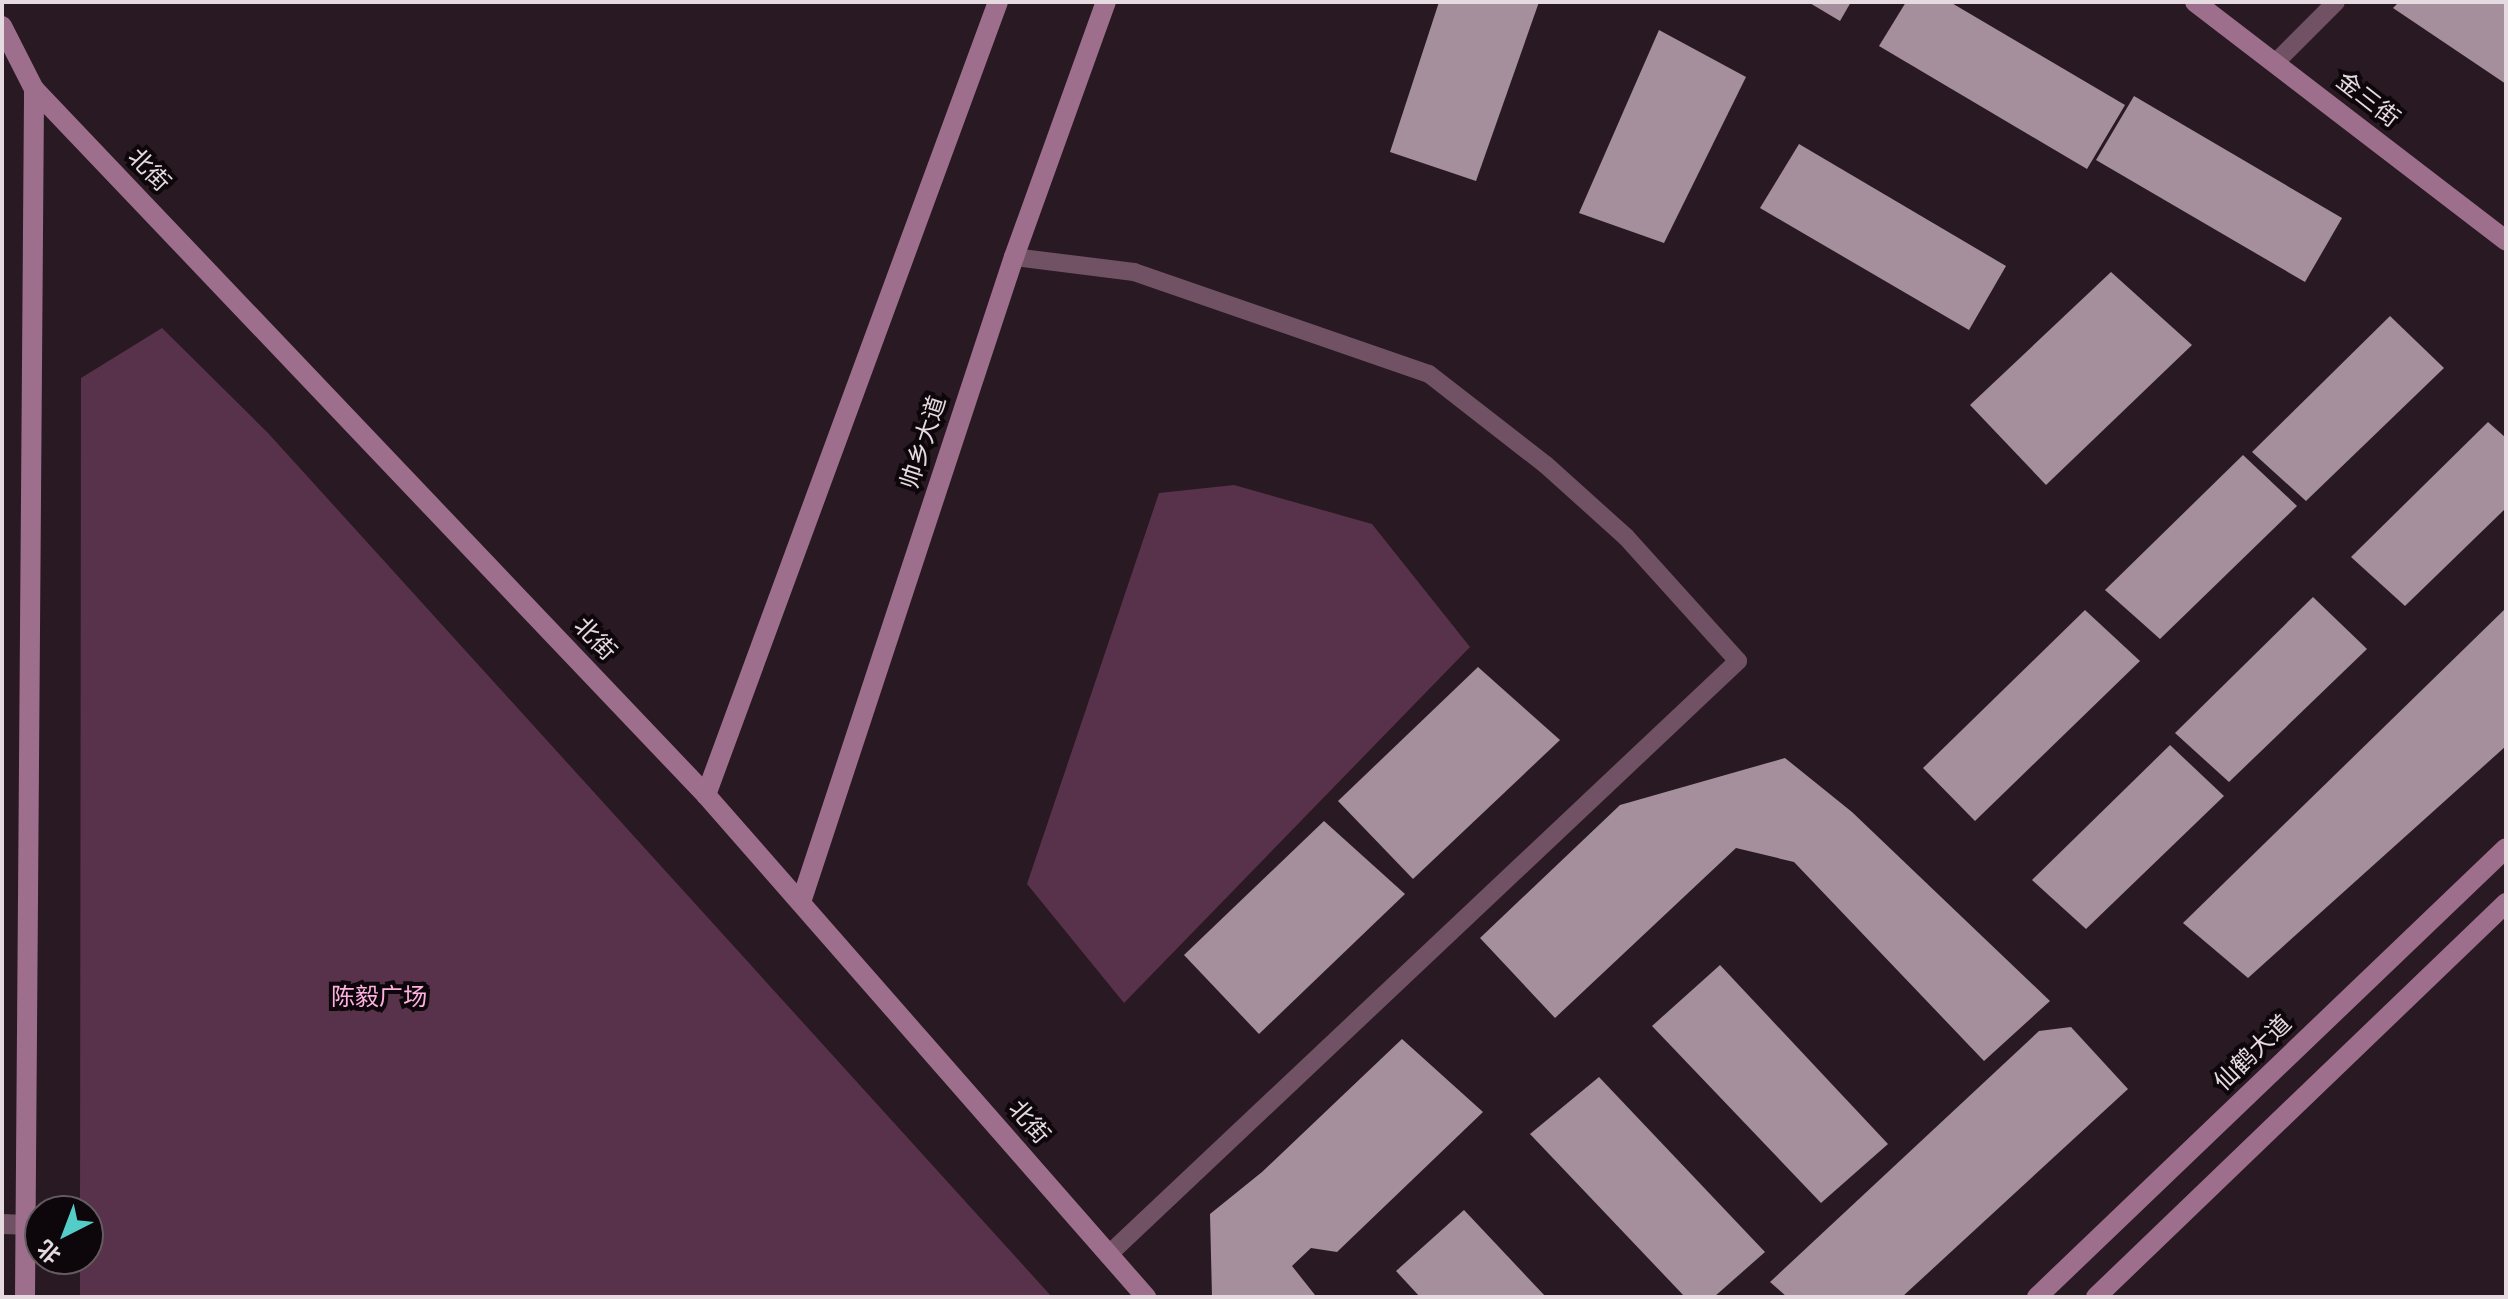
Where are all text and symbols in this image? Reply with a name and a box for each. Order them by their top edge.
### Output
street label: 金三街 [2330,67,2404,135]
street label: 北街 [121,144,175,198]
street label: 帅乡大道 [896,393,954,493]
street label: 北街 [567,613,621,667]
park label: 陈毅广场 [331,985,427,1013]
street label: 仙鹤大道 [2209,1010,2299,1098]
street label: 北街 [1001,1095,1055,1151]
north arrow [24,1195,104,1275]
text: 北 [34,1236,65,1267]

